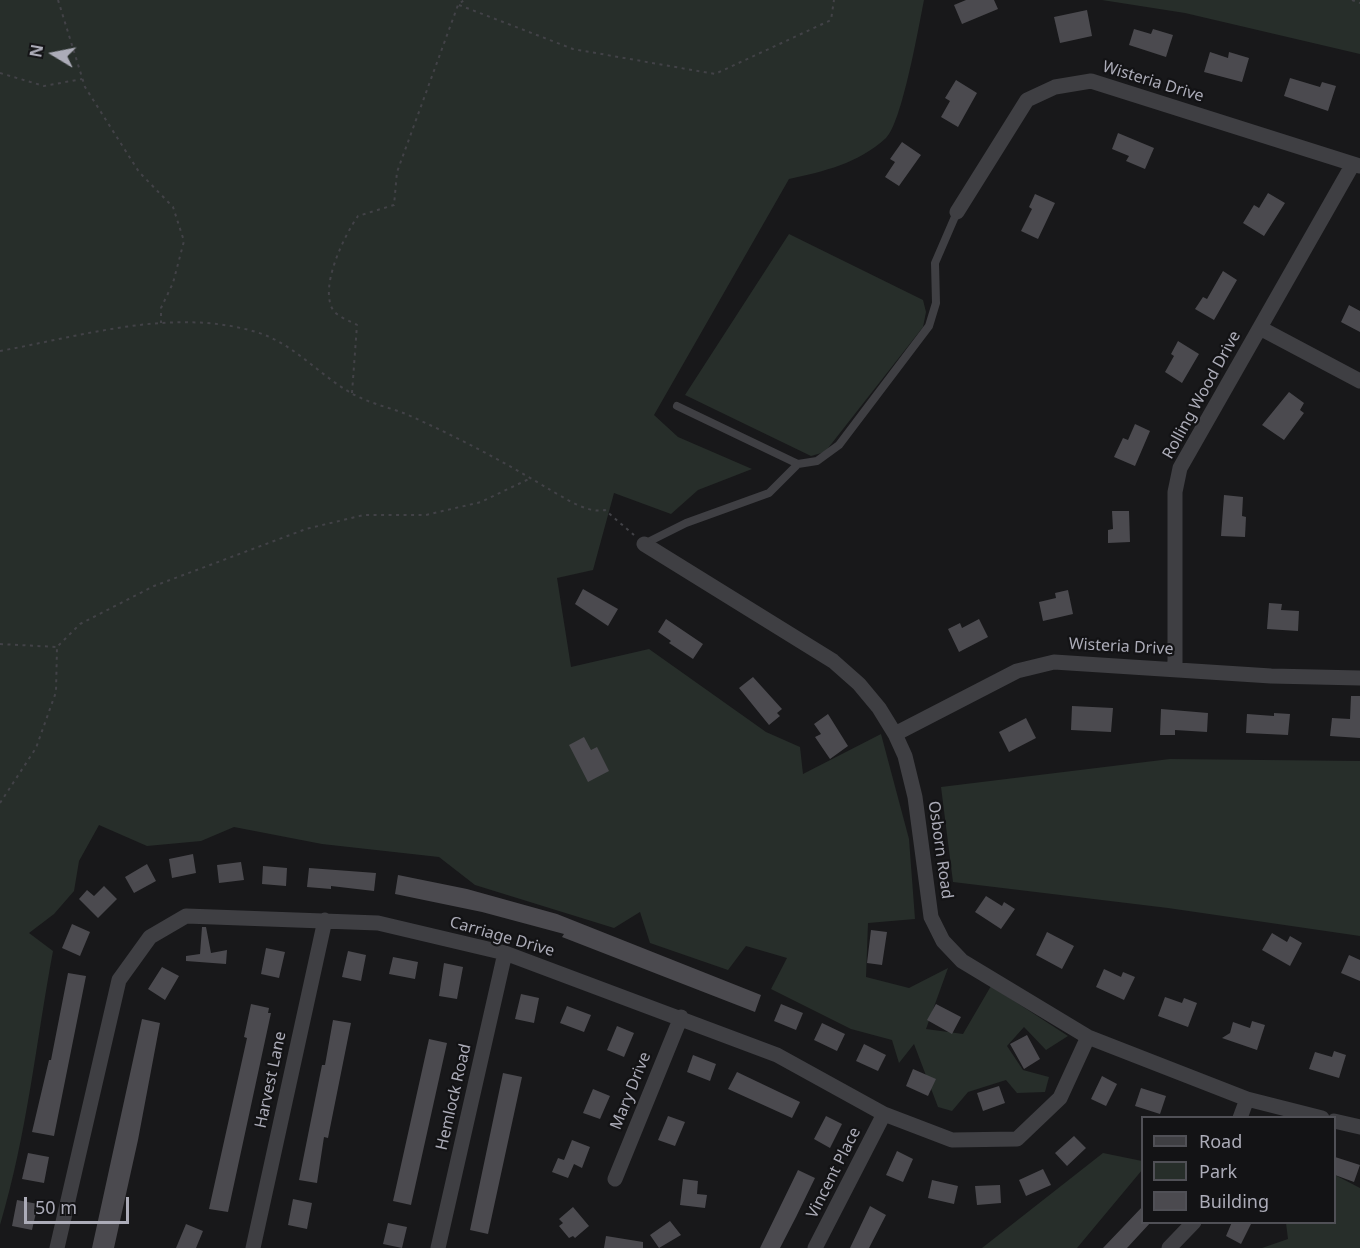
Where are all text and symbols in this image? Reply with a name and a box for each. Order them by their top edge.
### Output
north arrow [24,24,84,84]
text: N [24,43,48,59]
street label: Wisteria Drive [1100,57,1206,107]
street label: Rolling Wood Drive [1159,328,1245,462]
street label: Wisteria Drive [1068,635,1174,659]
street label: Osborn Road [924,800,956,900]
street label: Carriage Drive [447,913,557,961]
street label: Harvest Lane [251,1030,291,1130]
street label: Hemlock Road [432,1042,476,1152]
street label: Mary Drive [607,1049,655,1133]
legend [1141,1116,1336,1224]
street label: Vincent Place [803,1124,865,1222]
text: Road [1199,1129,1242,1153]
text: Park [1199,1159,1237,1183]
scale bar [27,1185,132,1223]
text: Building [1199,1189,1269,1213]
text: 50 m [35,1195,77,1219]

